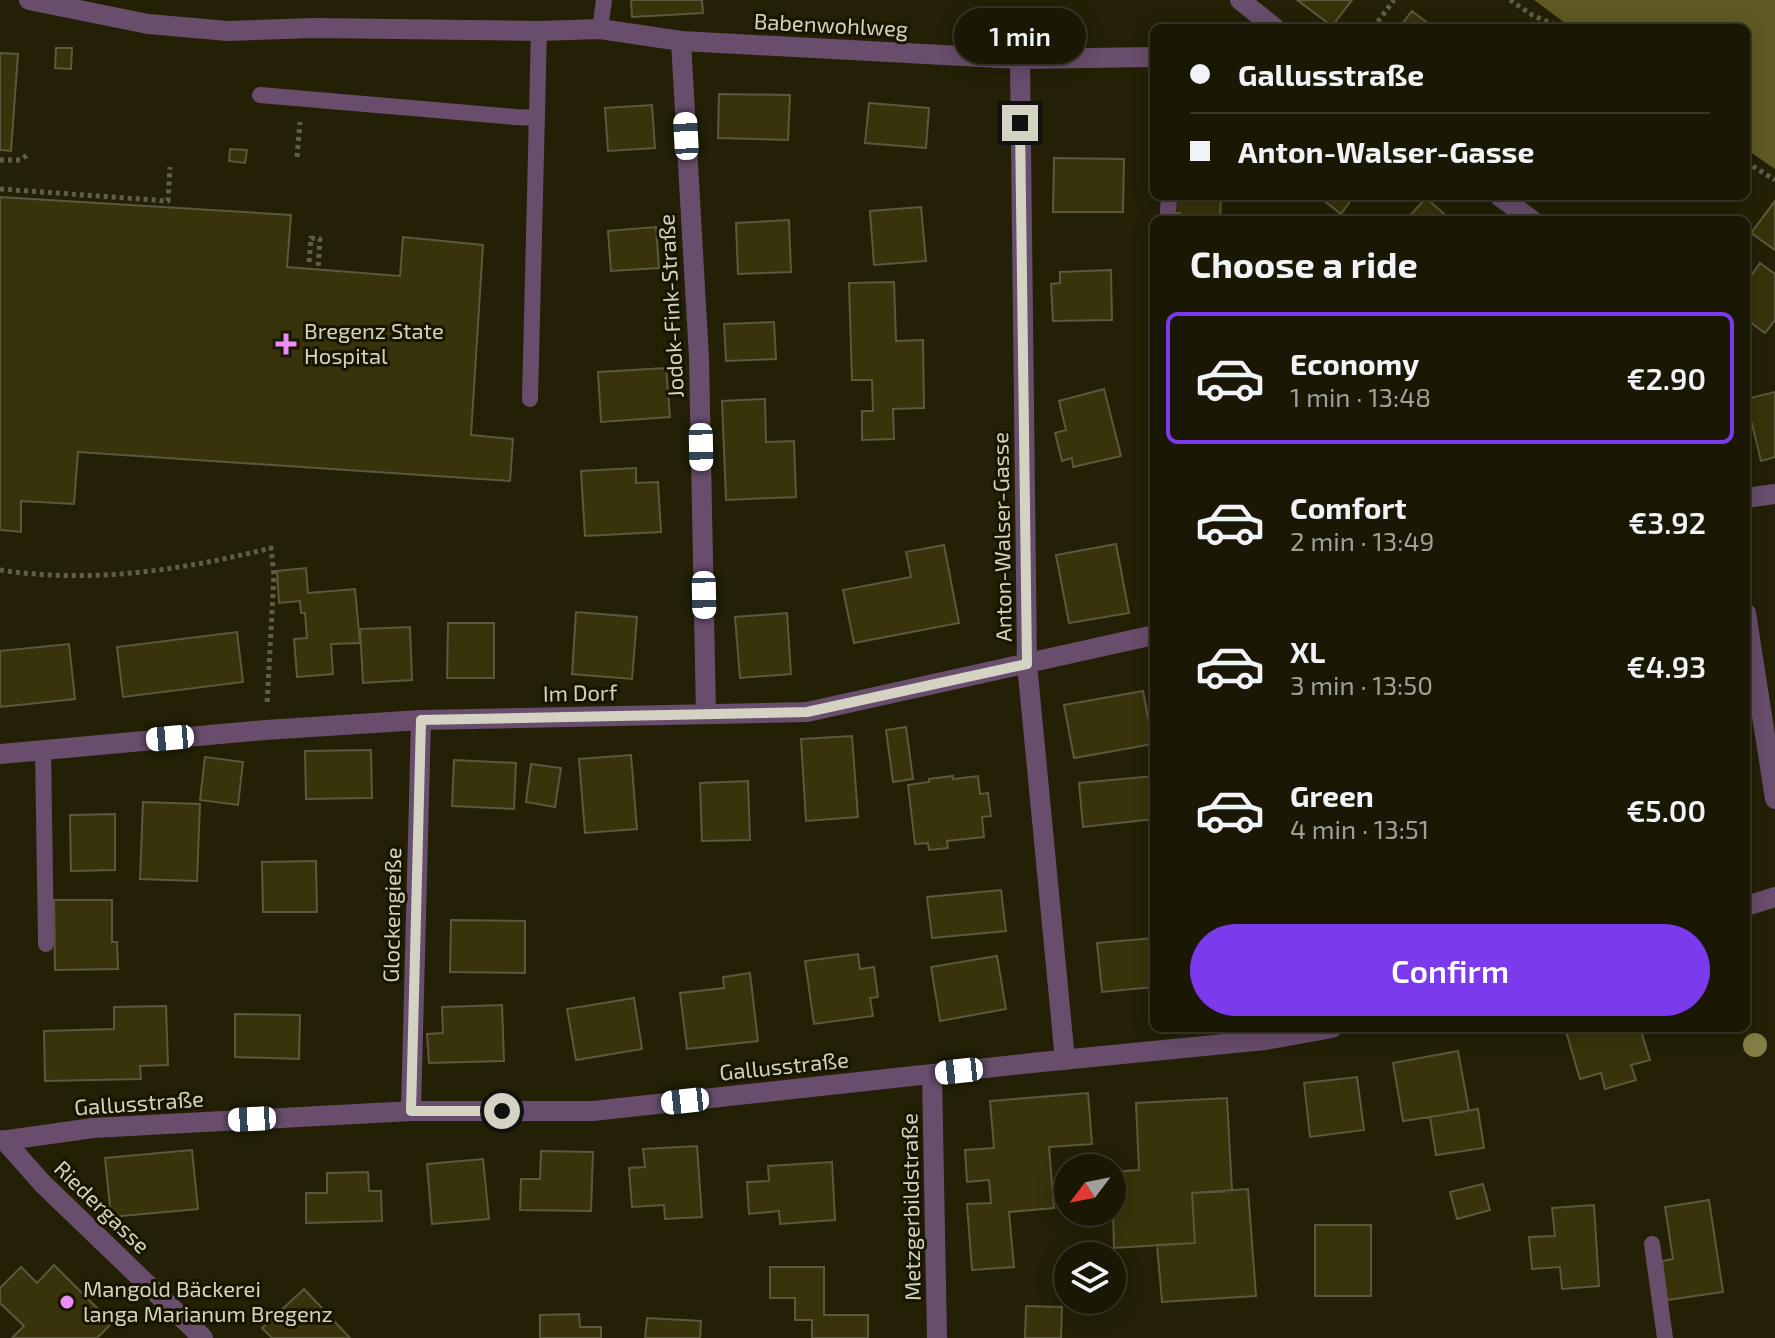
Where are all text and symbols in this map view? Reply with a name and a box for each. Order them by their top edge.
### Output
street label: Babenwohlweg [753,7,909,41]
callout: 1 min [954,7,1086,63]
text: 1 min [989,20,1051,51]
text: Gallusstraße [1238,56,1424,92]
route end [1002,105,1038,141]
car [673,111,699,161]
text: Anton-Walser-Gasse [1238,133,1534,169]
street label: Jodok-Fink-Straße [652,213,688,399]
text: Choose a ride [1190,242,1418,285]
place label: Bregenz State Hospital [304,317,444,368]
marker: Bregenz State Hospital [275,333,297,355]
icon: car [1194,342,1266,414]
text: Economy [1290,345,1419,381]
text: €2.90 [1626,360,1706,396]
text: 1 min · 13:48 [1290,381,1431,412]
car [689,423,713,471]
street label: Anton-Walser-Gasse [986,432,1016,642]
icon: car [1194,486,1266,558]
text: Comfort [1290,489,1407,525]
text: €3.92 [1628,504,1706,540]
text: 2 min · 13:49 [1290,525,1434,556]
car [692,571,716,619]
icon: car [1194,630,1266,702]
text: XL [1290,633,1325,669]
text: €4.93 [1627,648,1706,684]
text: 3 min · 13:50 [1290,669,1433,700]
street label: Im Dorf [543,678,618,706]
car [145,724,195,752]
icon: car [1194,774,1266,846]
text: Green [1290,777,1374,813]
text: €5.00 [1626,792,1706,828]
text: 4 min · 13:51 [1290,813,1429,844]
street label: Glockengieße [377,847,405,983]
button: Confirm [1190,924,1710,1016]
street label: Gallusstraße [718,1045,850,1085]
car [934,1057,984,1085]
street label: Gallusstraße [73,1085,205,1119]
car [660,1087,710,1115]
route start [484,1093,520,1129]
car [227,1106,277,1132]
street label: Metzgerbildstraße [895,1113,925,1301]
street label: Riedergasse [50,1154,156,1258]
north arrow [1054,1154,1126,1226]
map controls [1054,1154,1126,1314]
button: layers [1054,1242,1126,1314]
place label: Mangold Bäckerei langa Marianum Bregenz [83,1275,333,1326]
marker: Mangold Bäckerei langa Marianum Bregenz [58,1293,76,1311]

